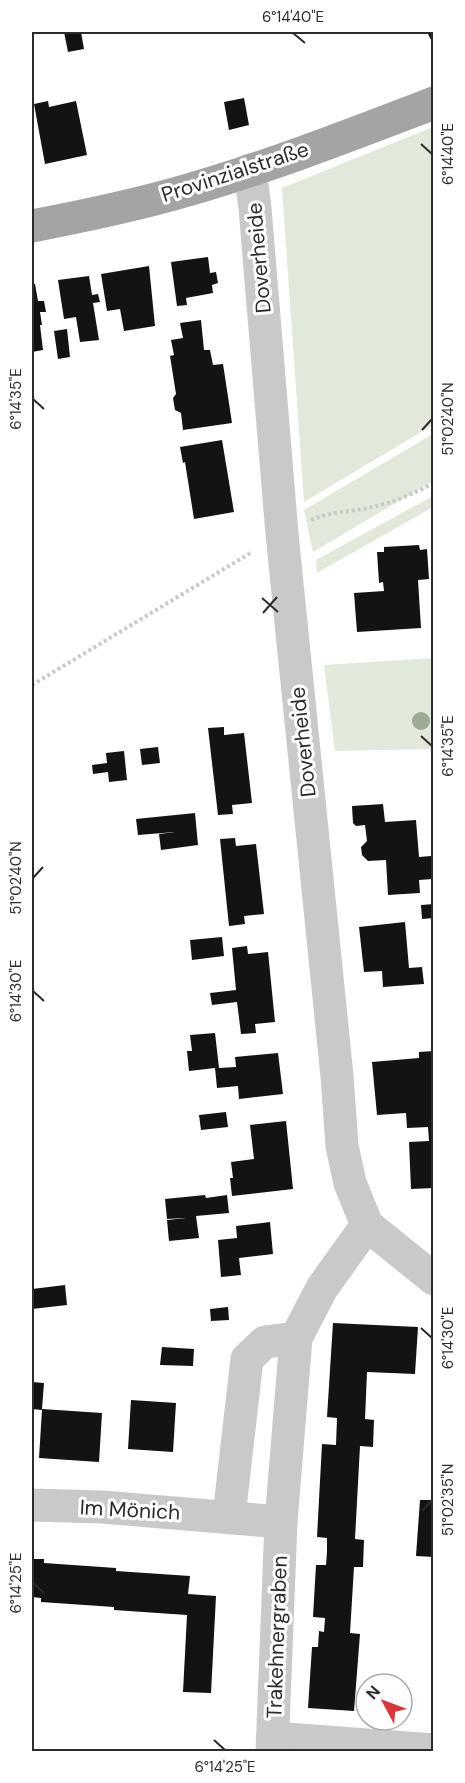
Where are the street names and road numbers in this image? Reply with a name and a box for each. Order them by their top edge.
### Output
street label: Provinzialstraße [158,135,312,209]
street label: Doverheide [240,202,278,314]
street label: Doverheide [283,685,323,799]
street label: Im Mönich [79,1493,181,1527]
street label: Trakehnergraben [260,1555,294,1719]

